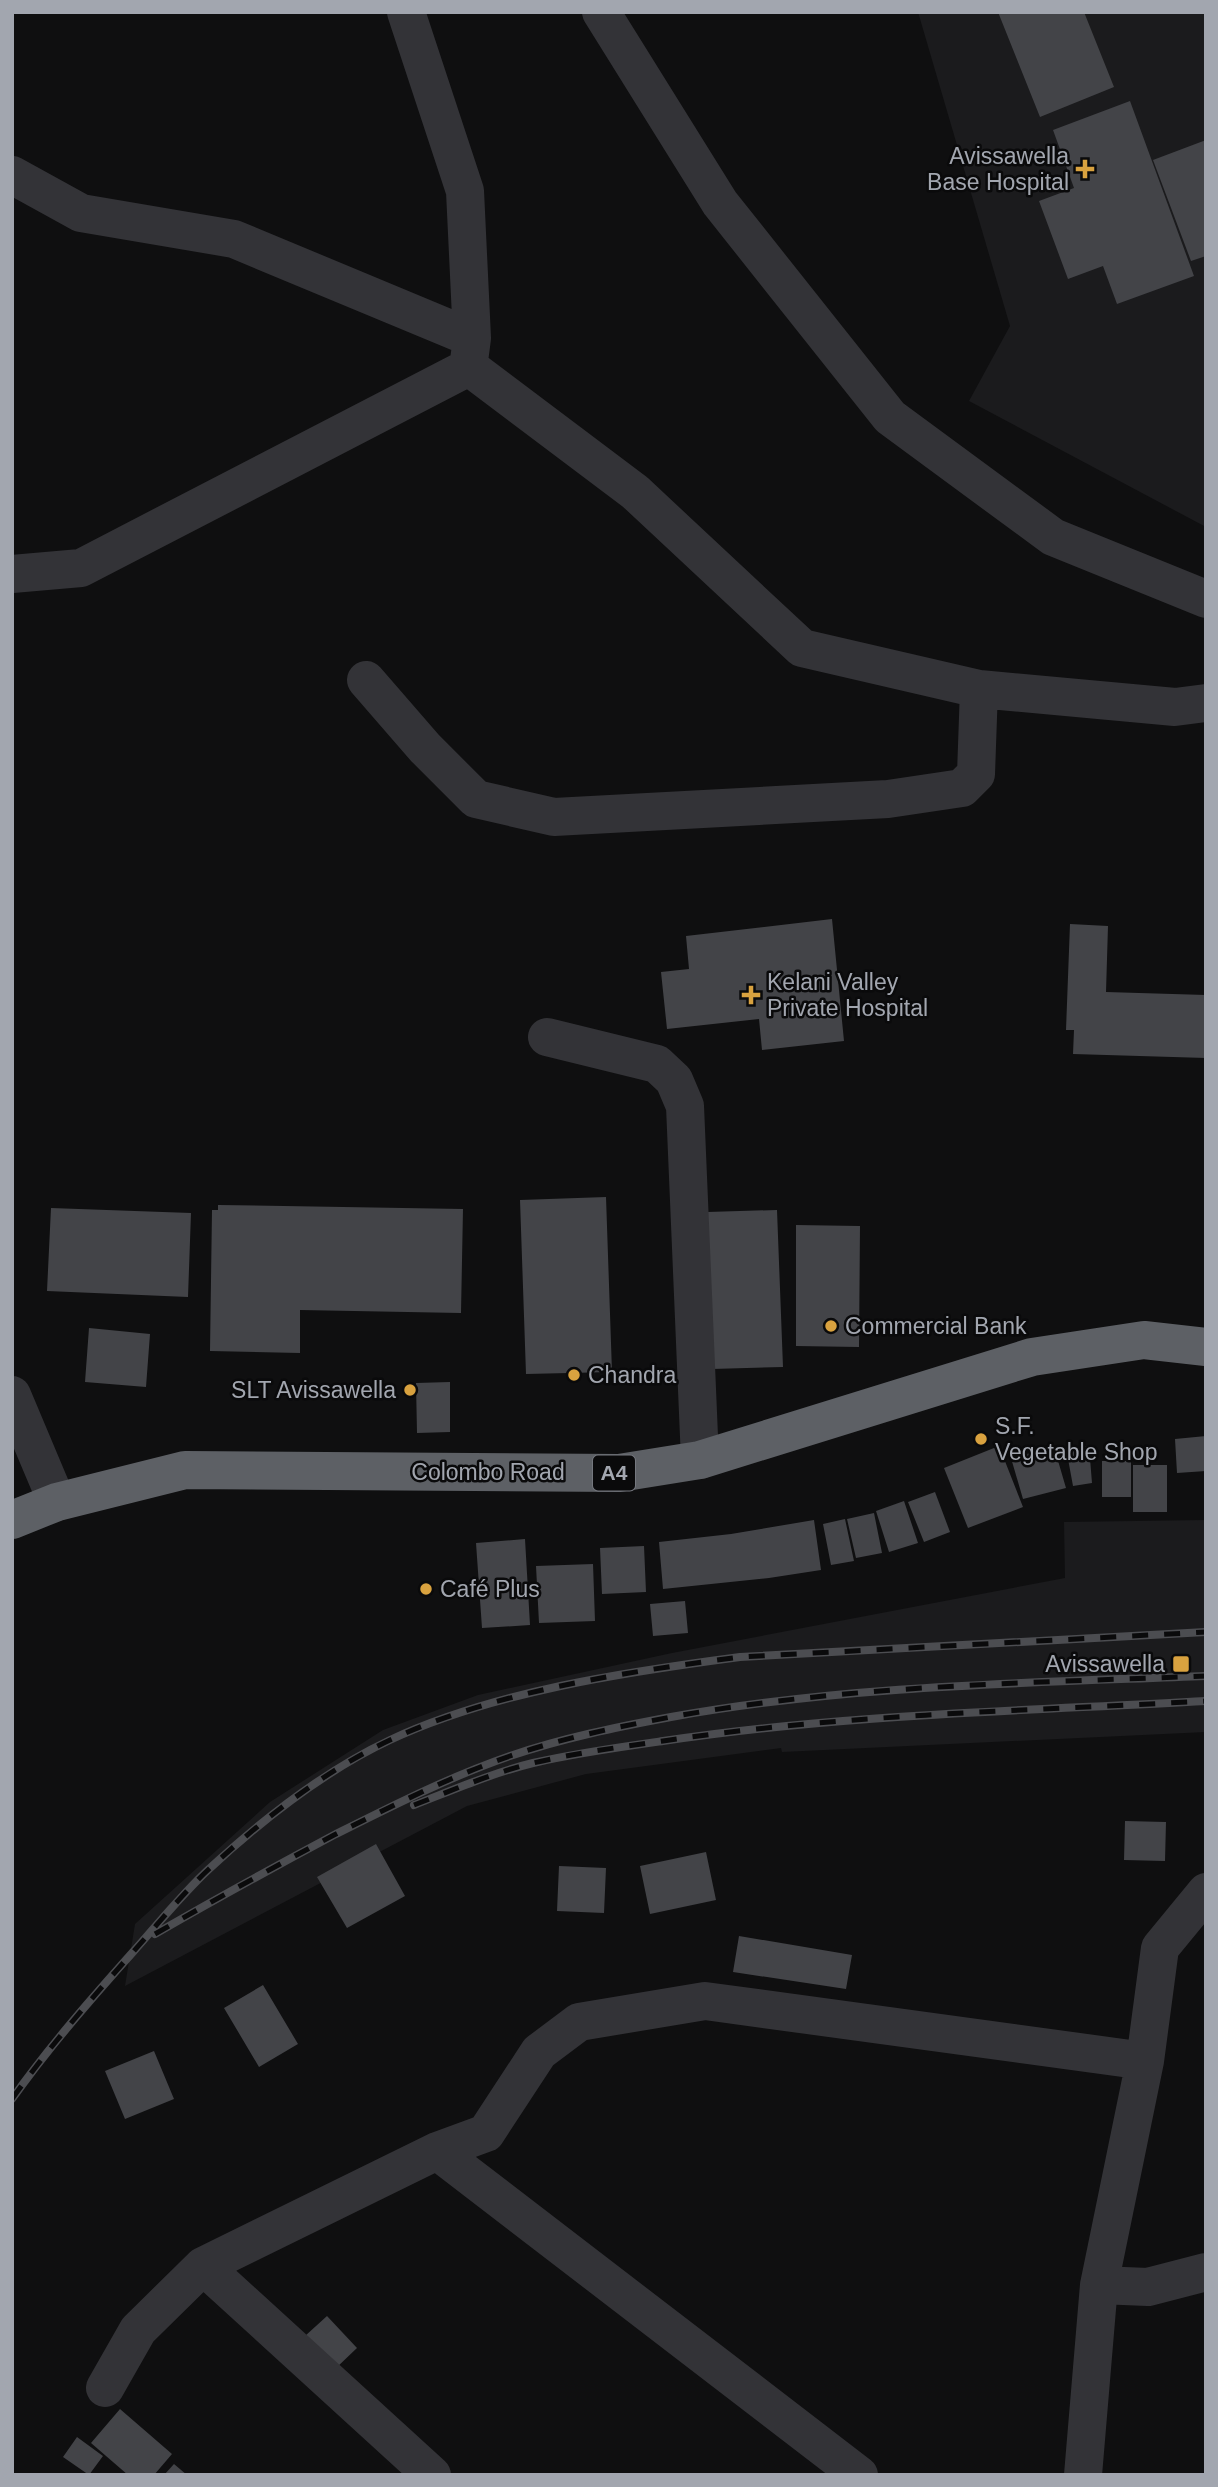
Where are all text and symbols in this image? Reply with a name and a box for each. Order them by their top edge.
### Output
place label: Avissawella Base Hospital [927,143,1069,195]
marker: Avissawella Base Hospital [1075,159,1095,179]
place label: Kelani Valley Private Hospital [767,969,928,1021]
marker: Kelani Valley Private Hospital [741,985,761,1005]
place label: Commercial Bank [845,1313,1027,1339]
marker: Commercial Bank [823,1318,839,1334]
place label: Chandra [588,1362,676,1388]
marker: Chandra [566,1367,582,1383]
place label: SLT Avissawella [231,1377,396,1403]
marker: SLT Avissawella [402,1382,418,1398]
place label: S.F. Vegetable Shop [995,1413,1157,1465]
marker: S.F. Vegetable Shop [973,1431,989,1447]
road number: A4 [593,1456,635,1490]
street label: Colombo Road [411,1459,565,1485]
place label: Café Plus [440,1576,540,1602]
marker: Café Plus [418,1581,434,1597]
place label: Avissawella [1045,1651,1165,1677]
marker: Avissawella [1171,1654,1191,1674]

